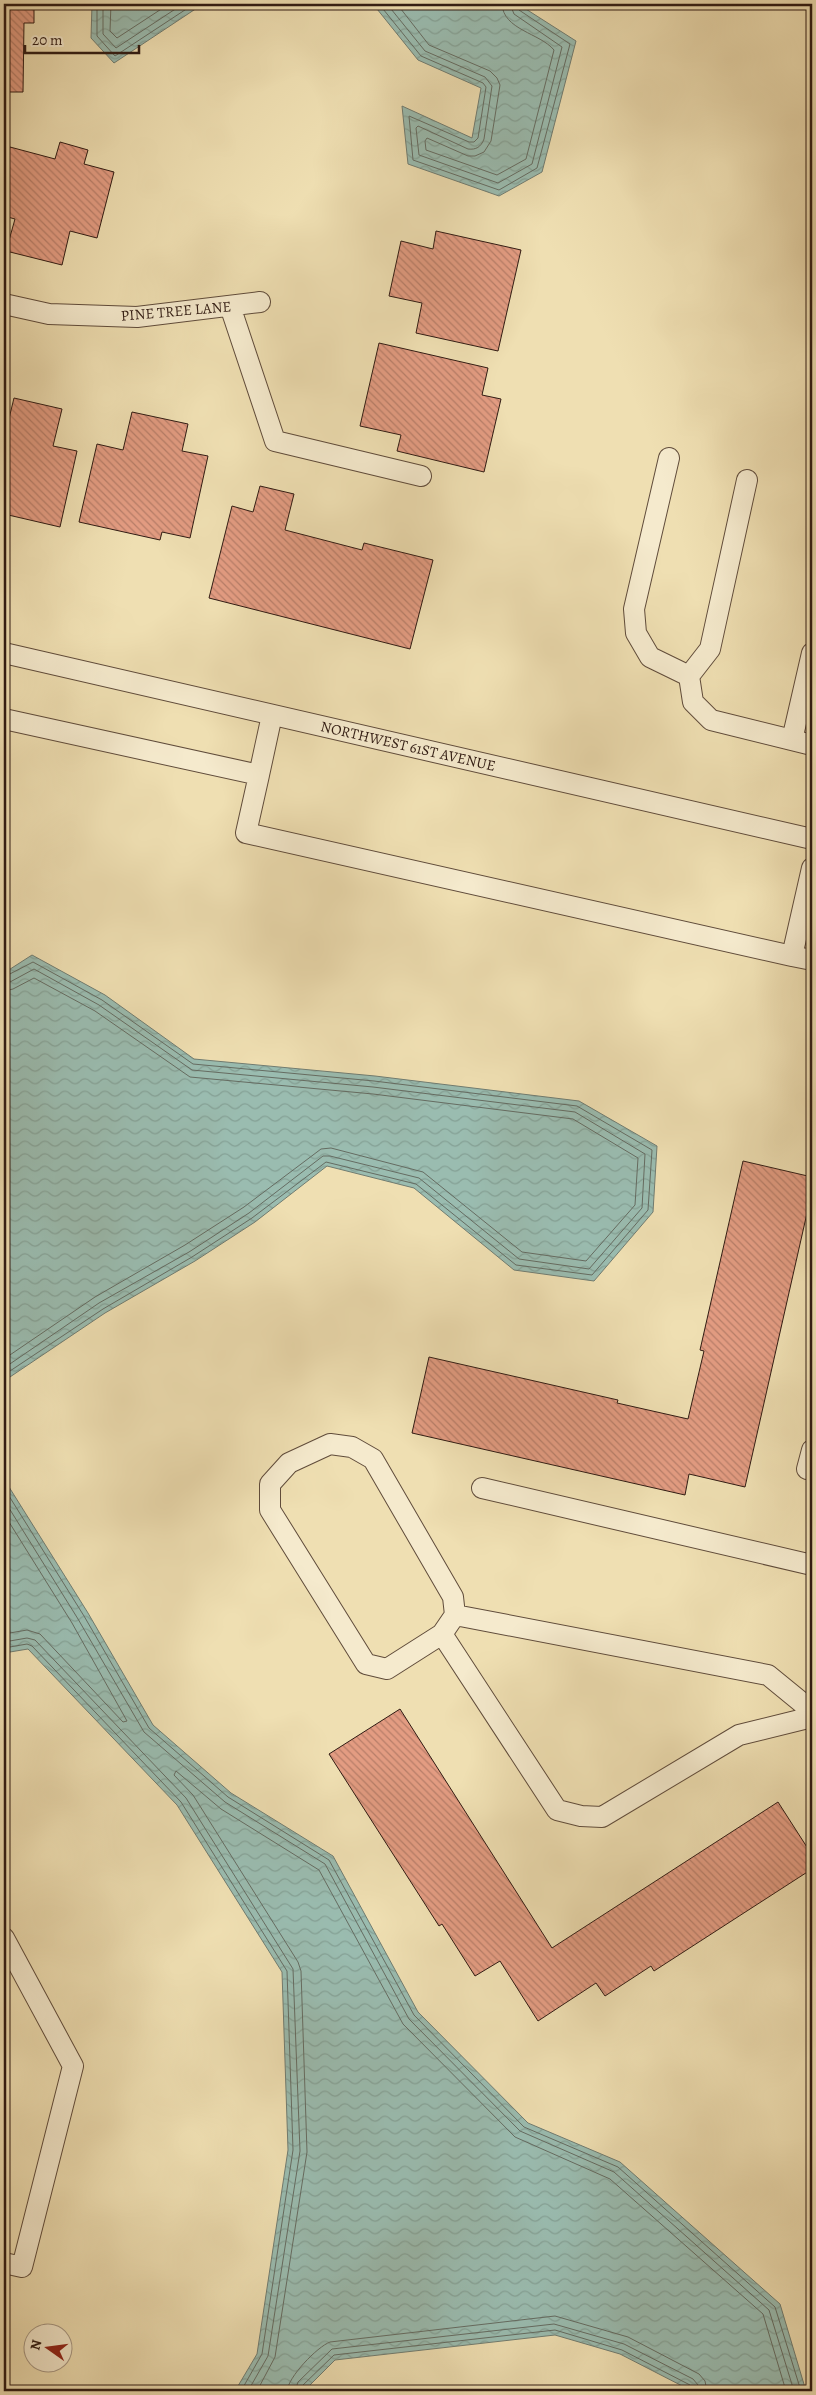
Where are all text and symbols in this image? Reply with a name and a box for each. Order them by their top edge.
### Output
scale bar [25,22,139,54]
text: 20 m [32,30,63,50]
street label: PINE TREE LANE [120,296,232,326]
street label: NORTHWEST 61ST AVENUE [319,716,497,776]
north arrow [22,2322,72,2372]
text: N [25,2338,46,2352]

